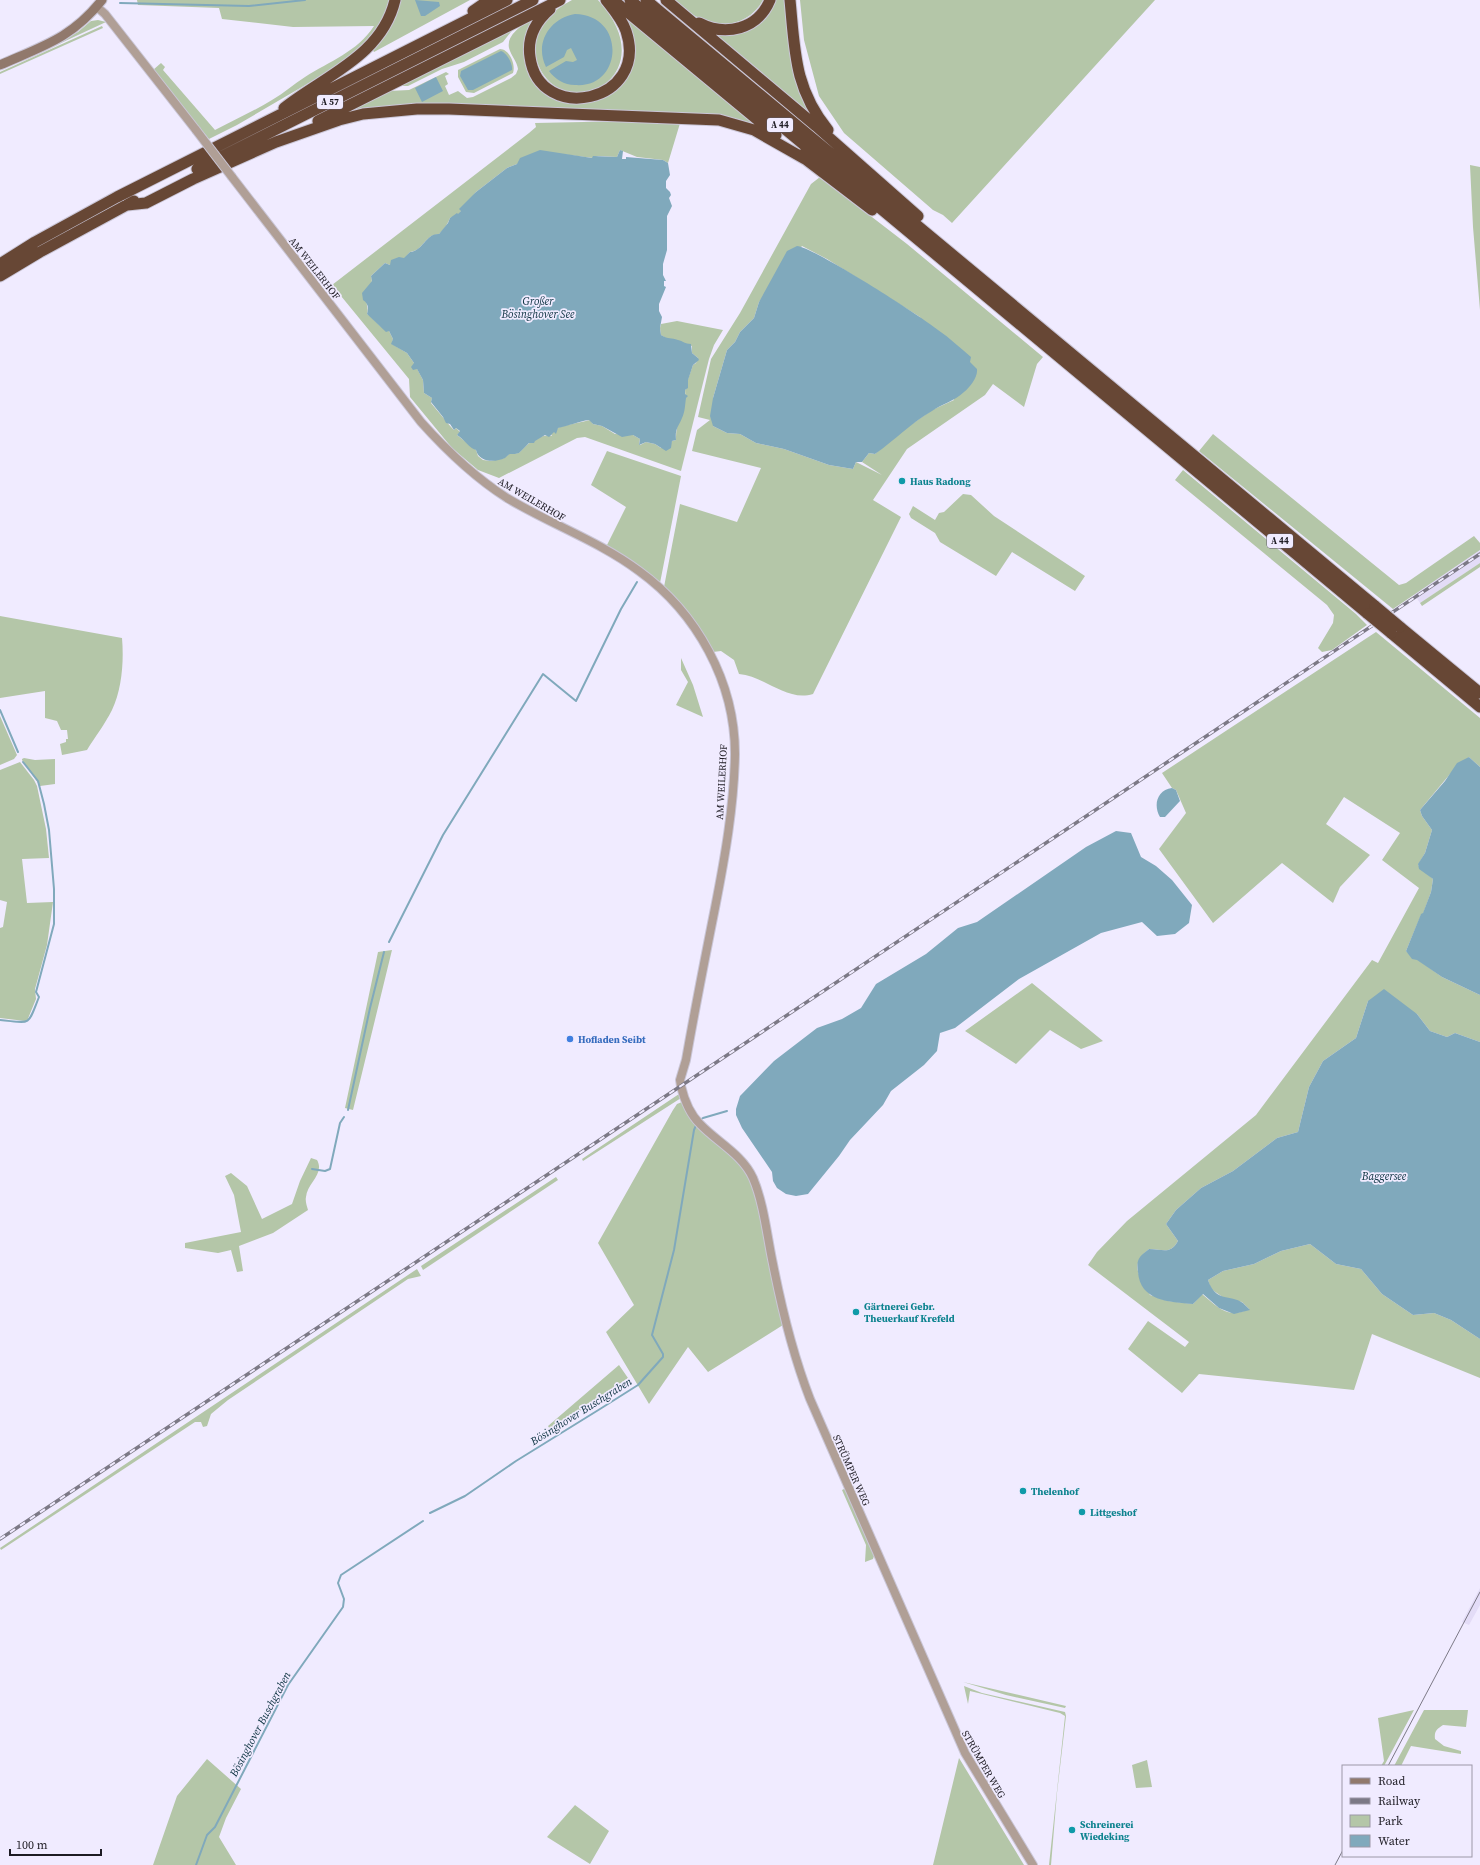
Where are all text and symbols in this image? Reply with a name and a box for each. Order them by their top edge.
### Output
road number: A 57 [317,95,343,109]
road number: A 44 [767,118,793,132]
street label: AM WEILERHOF [286,235,343,302]
water label: Großer Bösinghover See [500,294,575,322]
street label: AM WEILERHOF [496,475,568,524]
place label: Haus Radong [910,475,971,488]
marker: Haus Radong [897,476,907,486]
road number: A 44 [1267,534,1293,548]
street label: AM WEILERHOF [713,744,730,820]
place label: Hofladen Seibt [578,1033,646,1046]
marker: Hofladen Seibt [565,1034,575,1044]
water label: Baggersee [1361,1169,1407,1184]
place label: Gärtnerei Gebr. Theuerkauf Krefeld [864,1300,955,1325]
marker: Gärtnerei Gebr. Theuerkauf Krefeld [851,1307,861,1317]
water label: Bösinghover Buschgraben [527,1374,636,1449]
street label: STRÜMPER WEG [830,1433,873,1508]
place label: Thelenhof [1031,1485,1080,1498]
marker: Thelenhof [1018,1486,1028,1496]
place label: Littgeshof [1090,1506,1138,1519]
marker: Littgeshof [1077,1507,1087,1517]
water label: Bösinghover Buschgraben [226,1668,295,1780]
street label: STRÜMPER WEG [959,1728,1008,1801]
legend [1342,1765,1472,1857]
text: Road [1378,1773,1405,1789]
text: Railway [1378,1793,1421,1809]
text: Park [1378,1813,1403,1829]
place label: Schreinerei Wiedeking [1080,1818,1134,1843]
marker: Schreinerei Wiedeking [1067,1825,1077,1835]
scale bar [10,1831,101,1857]
text: Water [1378,1833,1410,1849]
text: 100 m [16,1837,48,1853]

